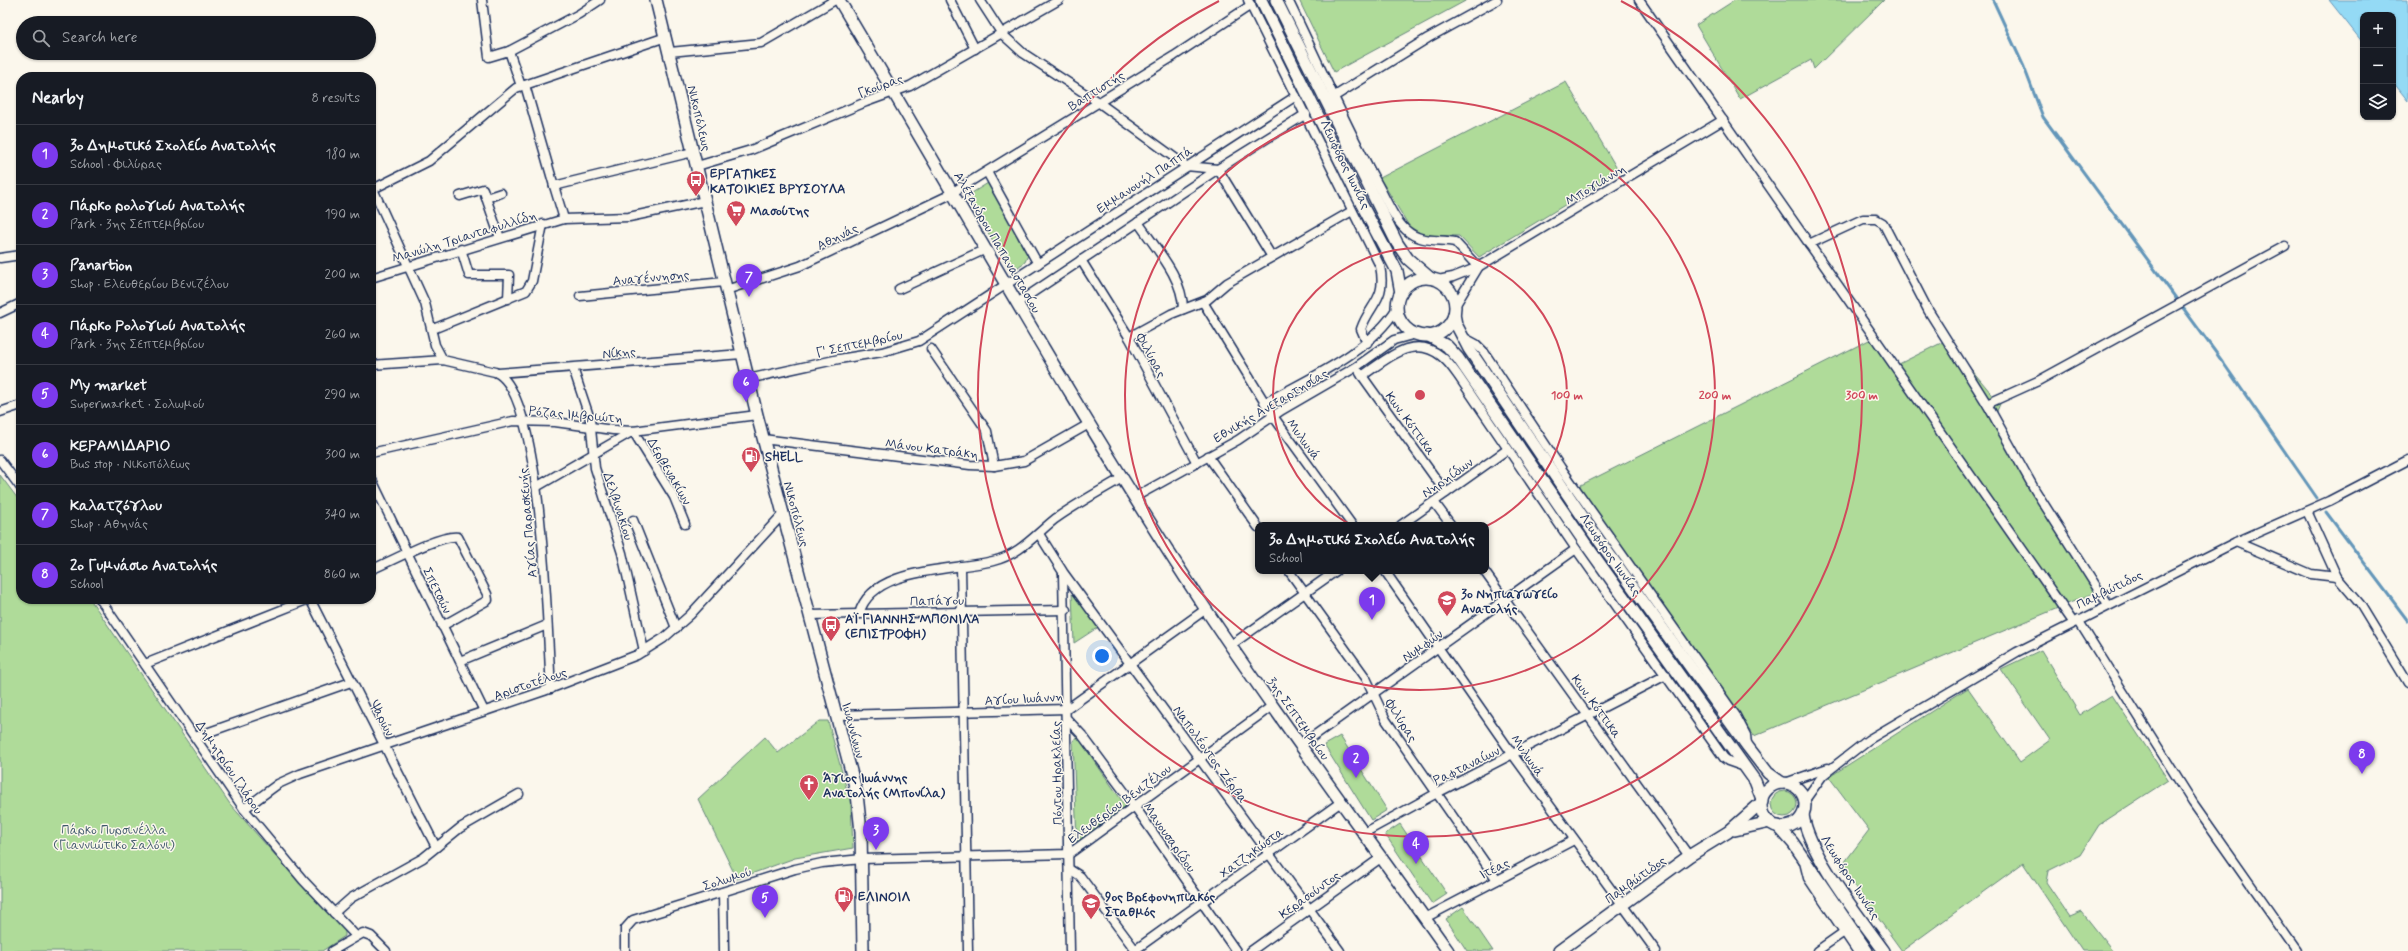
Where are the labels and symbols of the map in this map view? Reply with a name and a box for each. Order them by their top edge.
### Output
street label: Βαπτιστής [1065,67,1128,115]
street label: Γκούρας [856,70,906,102]
street label: Νικοπόλεως [683,84,714,153]
street label: Λεωφόρος Ιωνίας [1316,117,1374,212]
street label: Εμμανουήλ Παππά [1094,143,1196,218]
street label: Μπογιάννη [1562,160,1629,210]
place label: ΕΡΓΑΤΙΚΕΣ ΚΑΤΟΙΚΙΕΣ ΒΡΥΣΟΥΛΑ [710,166,846,198]
bus stop icon: ΕΡΓΑΤΙΚΕΣ ΚΑΤΟΙΚΙΕΣ ΒΡΥΣΟΥΛΑ [685,169,707,197]
street label: Αλέξανδρου Παπαναστασίου [949,169,1044,317]
supermarket icon: Μασούτης [725,199,747,227]
place label: Μασούτης [750,203,810,220]
street label: Μανώλη Τριανταφυλλίδη [390,207,539,268]
street label: Αθηνάς [814,220,861,255]
pin: 7 [736,264,762,297]
street label: Αναγέννησης [612,267,691,290]
street label: Γ' Σεπτεμβρίου [814,327,904,362]
street label: Φιλύρας [1131,329,1170,381]
street label: Νίκης [602,344,637,363]
street label: Εθνικής Ανεξαρτησίας [1210,365,1332,447]
pin: 6 [733,369,759,402]
centre of rings [1413,388,1427,402]
text: 100 m [1551,388,1584,404]
text: 200 m [1699,388,1732,404]
text: 300 m [1846,388,1879,404]
street label: Κων. Κόττικα [1381,389,1439,459]
street label: Ρόζας Ιμβριώτη [528,403,624,428]
street label: Μυλωνά [1282,416,1324,464]
street label: Δερβενακίων [643,435,695,509]
street label: Μάνου Κατράκη [884,435,979,464]
fuel station icon: SHELL [740,445,762,473]
place label: SHELL [765,449,804,466]
street label: Νηρηίδων [1419,454,1477,502]
street label: Αγίας Παρασκευής [515,467,542,578]
street label: Δελβινακίου [599,470,637,543]
street label: Νικοπόλεως [779,480,813,549]
street label: Λεωφόρος Ιωνίας [1575,510,1645,600]
street label: Σπετσών [418,565,455,617]
street label: Παμβώτιδος [2074,567,2146,614]
place label: 3ο Νηπιαγωγείο Ανατολής [1461,586,1558,618]
pin: 1 [1359,587,1385,620]
school or university icon: 3ο Νηπιαγωγείο Ανατολής [1436,589,1458,617]
street label: Παπάγου [910,593,964,610]
place label: ΑΪ ΓΙΑΝΝΗΣ ΜΠΟΝΙΛΑ (ΕΠΙΣΤΡΟΦΗ) [845,611,980,643]
bus stop icon: ΑΪ ΓΙΑΝΝΗΣ ΜΠΟΝΙΛΑ (ΕΠΙΣΤΡΟΦΗ) [820,614,842,642]
street label: Νυμφών [1399,626,1447,666]
your location [1092,646,1112,666]
street label: Αριστοτέλους [492,664,570,705]
street label: Κων. Κόττικα [1567,672,1625,742]
street label: 3ης Σεπτεμβρίου [1263,674,1333,764]
street label: Αγίου Ιωάννη [984,689,1064,710]
street label: Φιλύρας [1380,695,1421,746]
street label: Ψαρών [365,697,398,740]
street label: Ιωαννίνων [837,701,868,761]
street label: Ναπολέοντος Ζέρβα [1169,703,1251,807]
street label: Δημητρίου Γλάρου [191,718,266,818]
street label: Πόντου Ηρακλείας [1048,721,1067,825]
street label: Μυλωνά [1506,732,1547,780]
pin: 8 [2349,741,2375,774]
street label: Ραφταναίων [1431,743,1503,790]
pin: 2 [1343,745,1369,778]
street label: Ελευθερίου Βενιζέλου [1064,761,1175,848]
place label: Άγιος Ιωάννης Ανατολής (Μπονίλα) [823,770,946,802]
church icon: Άγιος Ιωάννης Ανατολής (Μπονίλα) [798,773,820,801]
street label: Μανουσαρίδου [1138,800,1199,876]
pin: 3 [863,817,889,850]
park label: Πάρκο Πυρσινέλλα (Γιαννιώτικο Σαλόνι) [53,822,175,854]
street label: Χατζηκώστα [1216,824,1287,882]
pin: 4 [1403,831,1429,864]
street label: Λεωφόρος Ιωνίας [1816,832,1884,924]
street label: Παμβώτιδος [1602,852,1670,908]
street label: Ιτέας [1477,855,1513,884]
street label: Σολωμού [701,864,754,895]
street label: Κερασούντος [1276,867,1344,923]
pin: 5 [752,885,778,918]
fuel station icon: ΕΛΙΝΟΙΛ [833,885,855,913]
place label: ΕΛΙΝΟΙΛ [858,889,911,906]
place label: 9ος Βρεφονηπιακός Σταθμός [1105,889,1216,921]
school or university icon: 9ος Βρεφονηπιακός Σταθμός [1080,892,1102,920]

